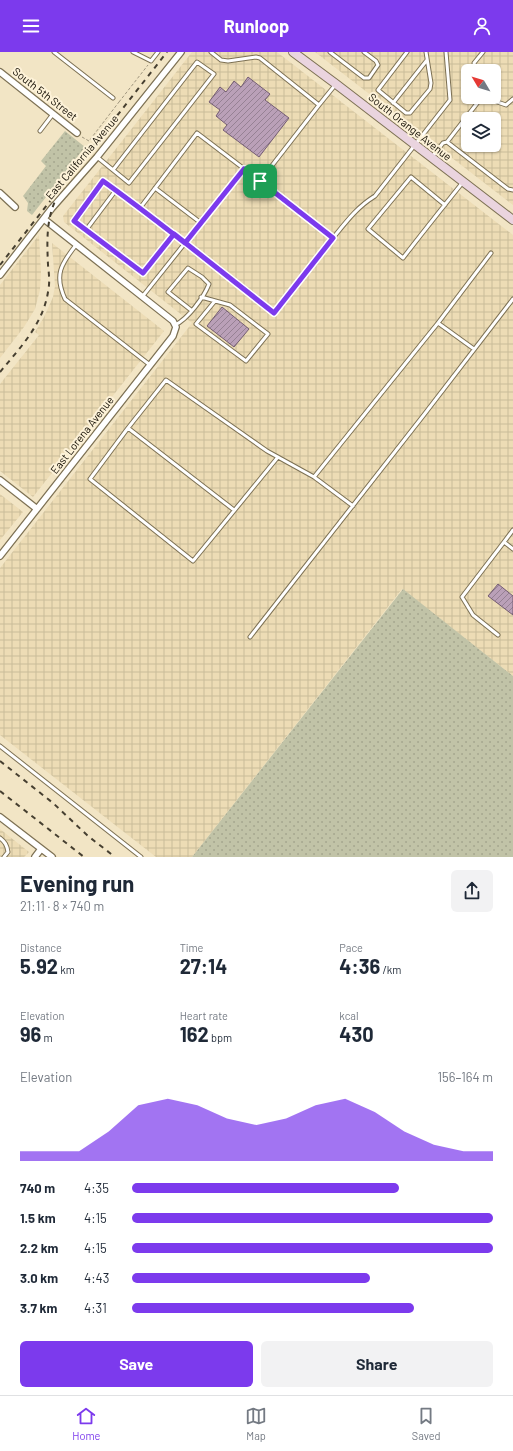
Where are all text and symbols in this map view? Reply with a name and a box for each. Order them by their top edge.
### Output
icon: menu [20,15,42,37]
text: Runloop [224,15,289,37]
icon: person [471,15,493,37]
street label: South 5th Street [10,64,80,123]
north arrow [461,64,501,104]
map controls [461,64,501,152]
street label: South Orange Avenue [366,90,454,163]
street label: East California Avenue [42,112,121,202]
button: layers [461,112,501,152]
pin [243,164,277,198]
icon: arrive [249,170,271,192]
street label: East Lorena Avenue [47,393,116,476]
text: Evening run [20,870,134,896]
button: share [451,870,493,912]
text: 21:11 · 8 × 740 m [20,898,104,914]
text: Distance [20,941,62,954]
text: Time [180,941,203,954]
text: Pace [339,941,363,954]
text: 5.92 [20,954,58,978]
text: 27:14 [180,954,227,978]
text: 4:36 [339,954,380,978]
text: km [58,963,75,976]
text: /km [380,963,401,976]
text: Elevation [20,1009,64,1022]
text: Heart rate [180,1009,228,1022]
text: kcal [339,1009,359,1022]
text: 96 [20,1022,41,1046]
text: 162 [180,1022,209,1046]
text: 430 [339,1022,374,1046]
text: m [41,1031,53,1044]
text: bpm [209,1031,232,1044]
text: Elevation [20,1069,72,1085]
text: 156–164 m [437,1069,493,1085]
text: 740 m [20,1180,55,1196]
text: 4:35 [84,1180,109,1196]
text: 1.5 km [20,1210,56,1226]
text: 4:15 [84,1210,107,1226]
text: 2.2 km [20,1240,58,1256]
text: 4:15 [84,1240,107,1256]
text: 3.0 km [20,1270,58,1286]
text: 4:43 [84,1270,109,1286]
text: 3.7 km [20,1300,57,1316]
text: 4:31 [84,1300,107,1316]
button: Save [20,1341,253,1387]
button: Share [261,1341,493,1387]
tab: Home [72,1405,100,1442]
tab: Map [245,1405,267,1442]
tab: Saved [412,1405,441,1442]

